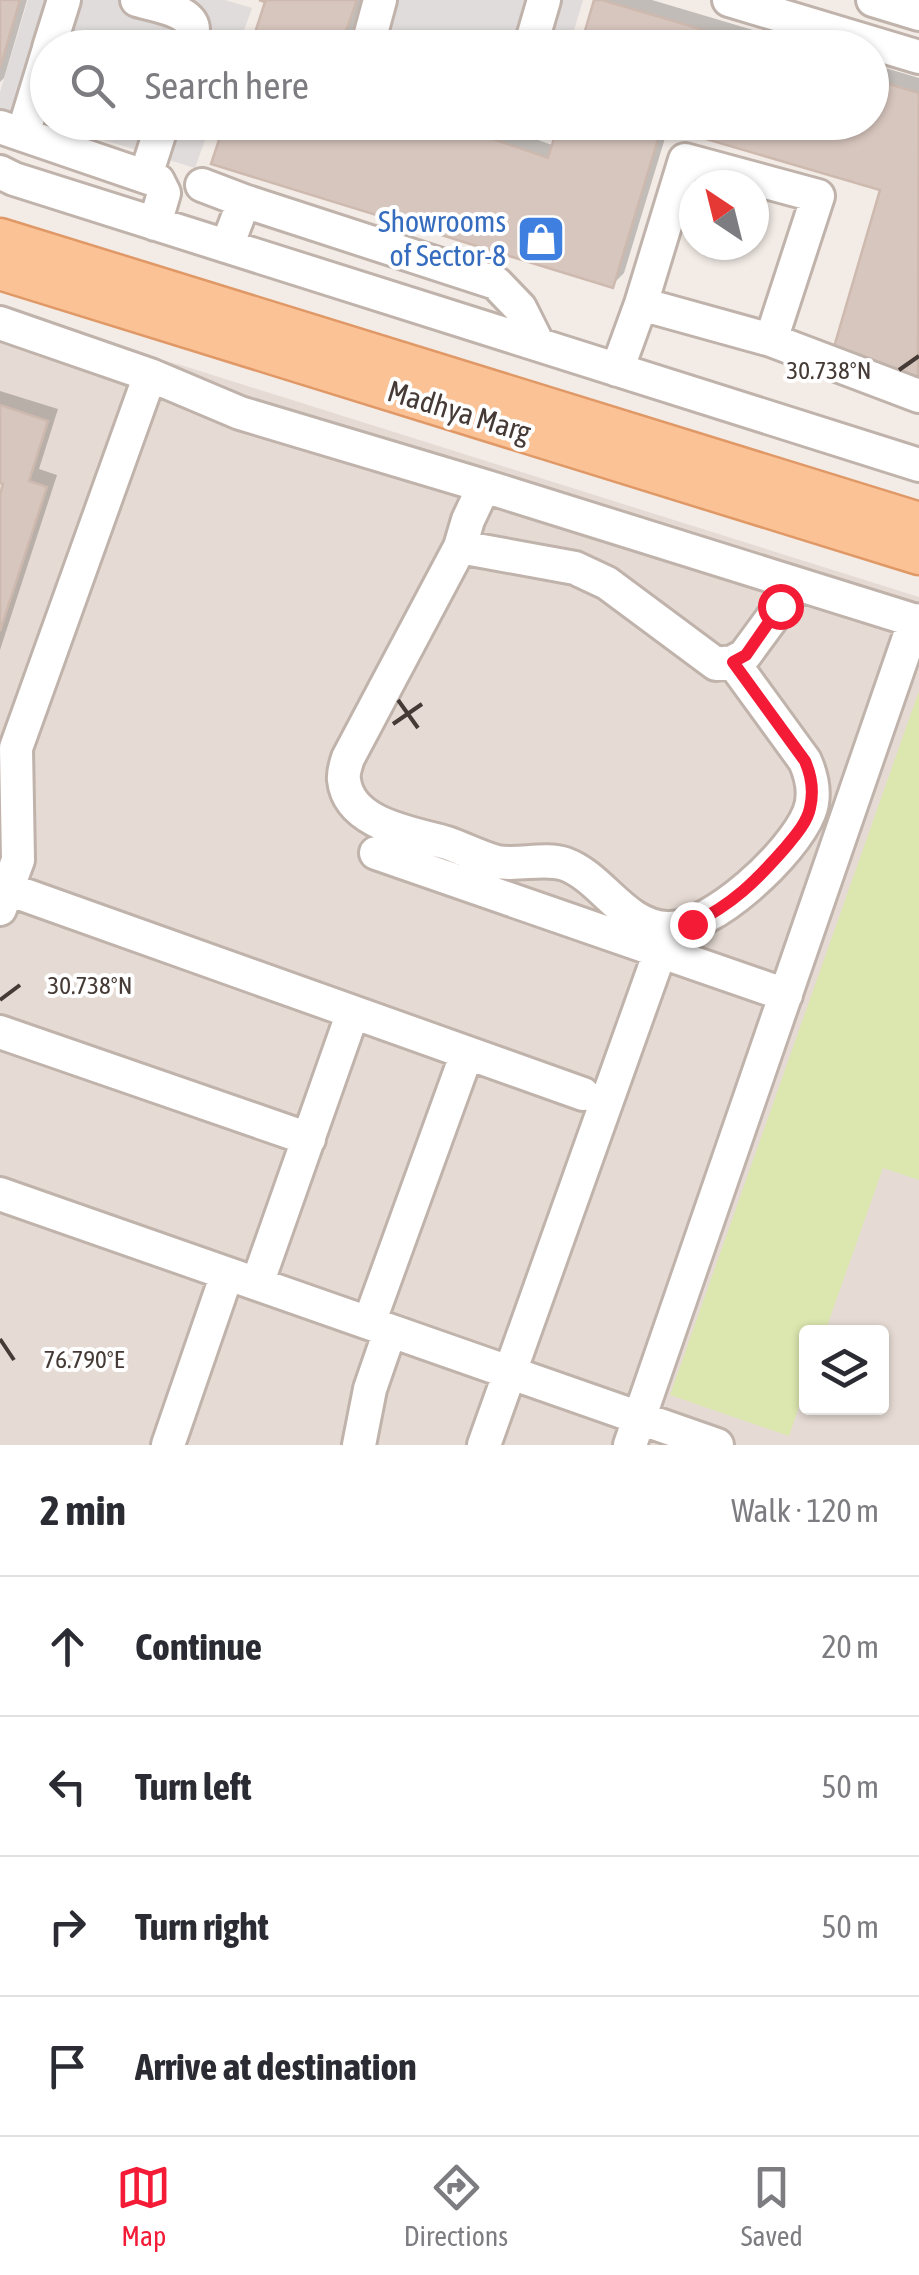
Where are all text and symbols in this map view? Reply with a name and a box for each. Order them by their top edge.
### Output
search box [30,30,889,140]
icon: search [65,58,120,113]
text: Search here [145,64,309,107]
north arrow [679,170,769,260]
place label: Showrooms of Sector-8 [378,204,506,272]
shop icon: Showrooms of Sector-8 [515,213,567,265]
text: 30.738°N [787,356,871,384]
street label: Madhya Marg [384,373,535,449]
route start [758,584,804,630]
route end [670,902,716,948]
text: 30.738°N [48,971,132,999]
map controls [799,1325,889,1415]
button: layers [799,1325,889,1415]
text: 76.790°E [44,1345,125,1373]
text: 2 min [40,1486,126,1534]
text: Walk · 120 m [731,1492,879,1529]
icon: ahead [40,1619,95,1674]
text: Continue [135,1625,262,1668]
text: 20 m [821,1628,879,1665]
icon: left [40,1759,95,1814]
text: Turn left [135,1765,251,1808]
text: 50 m [821,1768,879,1805]
icon: right [40,1899,95,1954]
text: Turn right [135,1905,269,1948]
text: 50 m [821,1908,879,1945]
icon: arrive [40,2039,95,2094]
text: Arrive at destination [135,2045,417,2088]
tab: Map [116,2160,171,2252]
tab: Directions [404,2160,508,2252]
tab: Saved [741,2160,803,2252]

